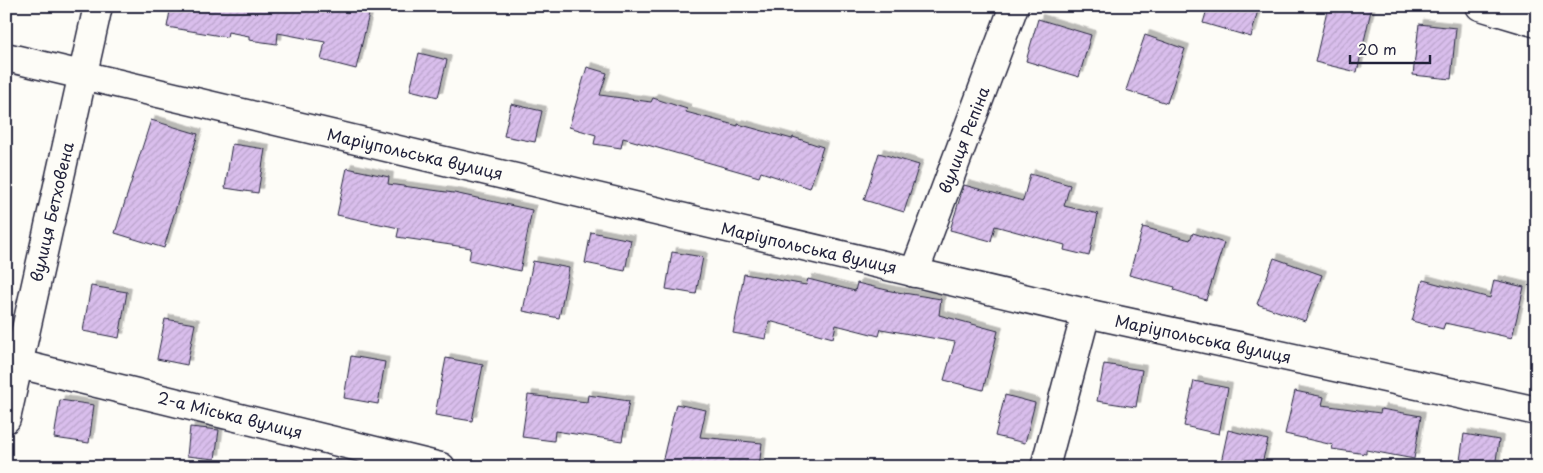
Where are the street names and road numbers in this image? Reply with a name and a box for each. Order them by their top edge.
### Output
street label: вулиця Рєпіна [932,83,994,197]
street label: Маріупольська вулиця [325,121,505,185]
street label: вулиця Бетховена [23,140,79,284]
street label: Маріупольська вулиця [719,215,899,279]
street label: Маріупольська вулиця [1113,308,1294,368]
street label: 2-а Міська вулиця [155,384,305,444]

